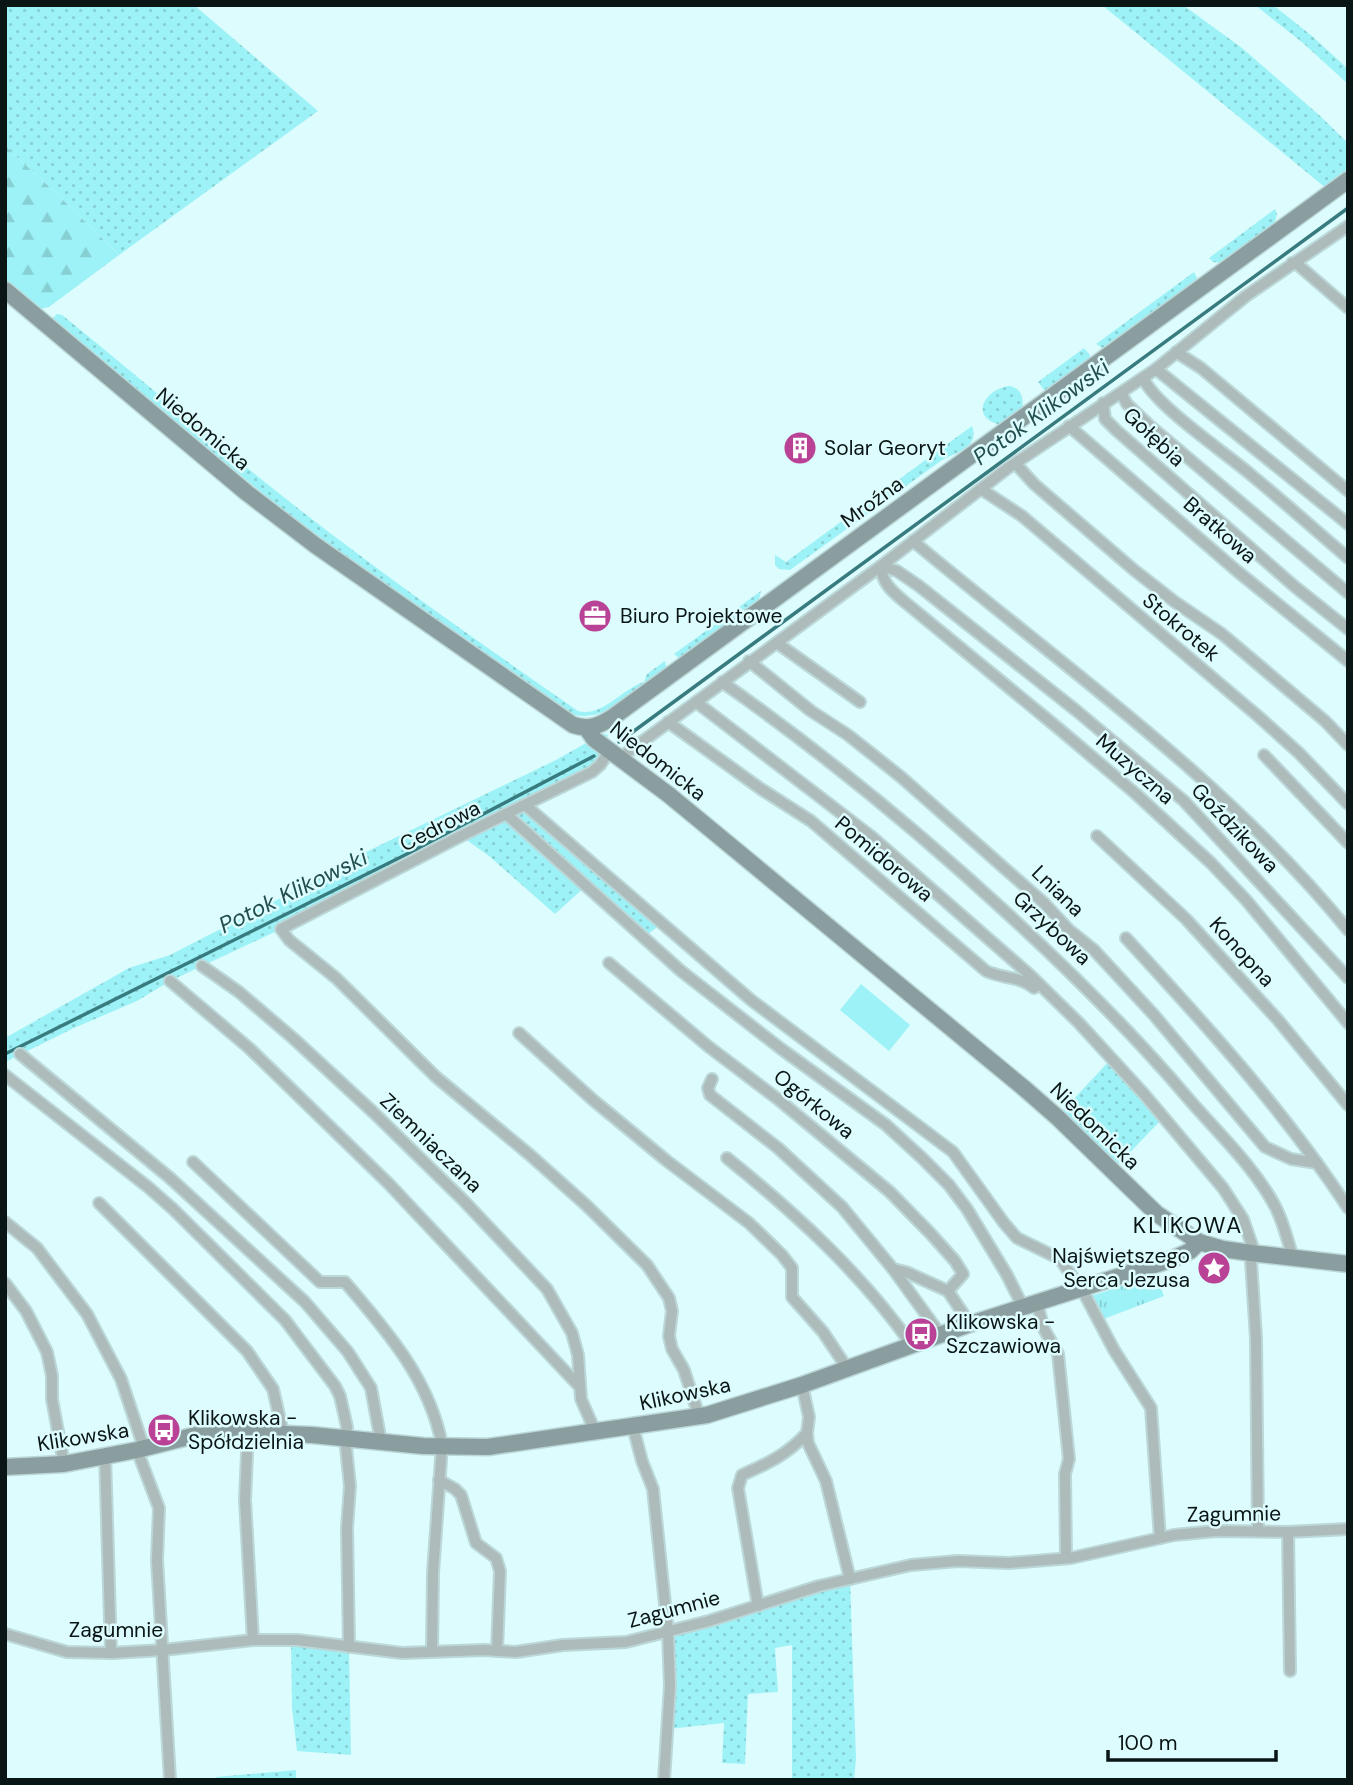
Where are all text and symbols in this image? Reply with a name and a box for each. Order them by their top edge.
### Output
water label: Potok Klikowski [967,352,1116,472]
street label: Niedomicka [150,381,256,477]
street label: Gołębia [1117,401,1191,473]
building icon: Solar Georyt [781,429,819,467]
place label: Solar Georyt [824,434,946,462]
street label: Mroźna [835,470,909,534]
street label: Bratkowa [1177,490,1263,570]
street label: Stokrotek [1136,586,1226,668]
office icon: Biuro Projektowe [576,597,614,635]
place label: Biuro Projektowe [620,602,782,630]
street label: Niedomicka [604,715,712,807]
street label: Muzyczna [1090,727,1180,811]
street label: Goździkowa [1185,777,1285,879]
street label: Cedrowa [395,794,485,858]
street label: Pomidorowa [829,810,939,908]
water label: Potok Klikowski [214,842,373,940]
street label: Lniana [1026,859,1090,923]
street label: Grzybowa [1007,885,1097,971]
street label: Konopna [1203,911,1281,993]
street label: Ogórkowa [768,1063,860,1145]
street label: Niedomicka [1044,1076,1146,1176]
street label: Ziemniaczana [374,1087,488,1199]
district label: KLIKOWA [1133,1210,1243,1240]
place label: Najświętszego Serca Jezusa [1052,1242,1190,1294]
place icon: Najświętszego Serca Jezusa [1195,1249,1233,1287]
place label: Klikowska - Szczawiowa [946,1308,1061,1360]
bus stop icon: Klikowska - Szczawiowa [902,1315,940,1353]
street label: Klikowska [637,1371,733,1417]
place label: Klikowska - Spółdzielnia [188,1404,304,1456]
bus stop icon: Klikowska - Spółdzielnia [145,1411,183,1449]
street label: Klikowska [35,1416,131,1458]
street label: Zagumnie [1187,1499,1281,1529]
street label: Zagumnie [625,1583,723,1635]
street label: Zagumnie [69,1616,163,1644]
scale bar [1108,1718,1276,1762]
text: 100 m [1118,1729,1178,1757]

